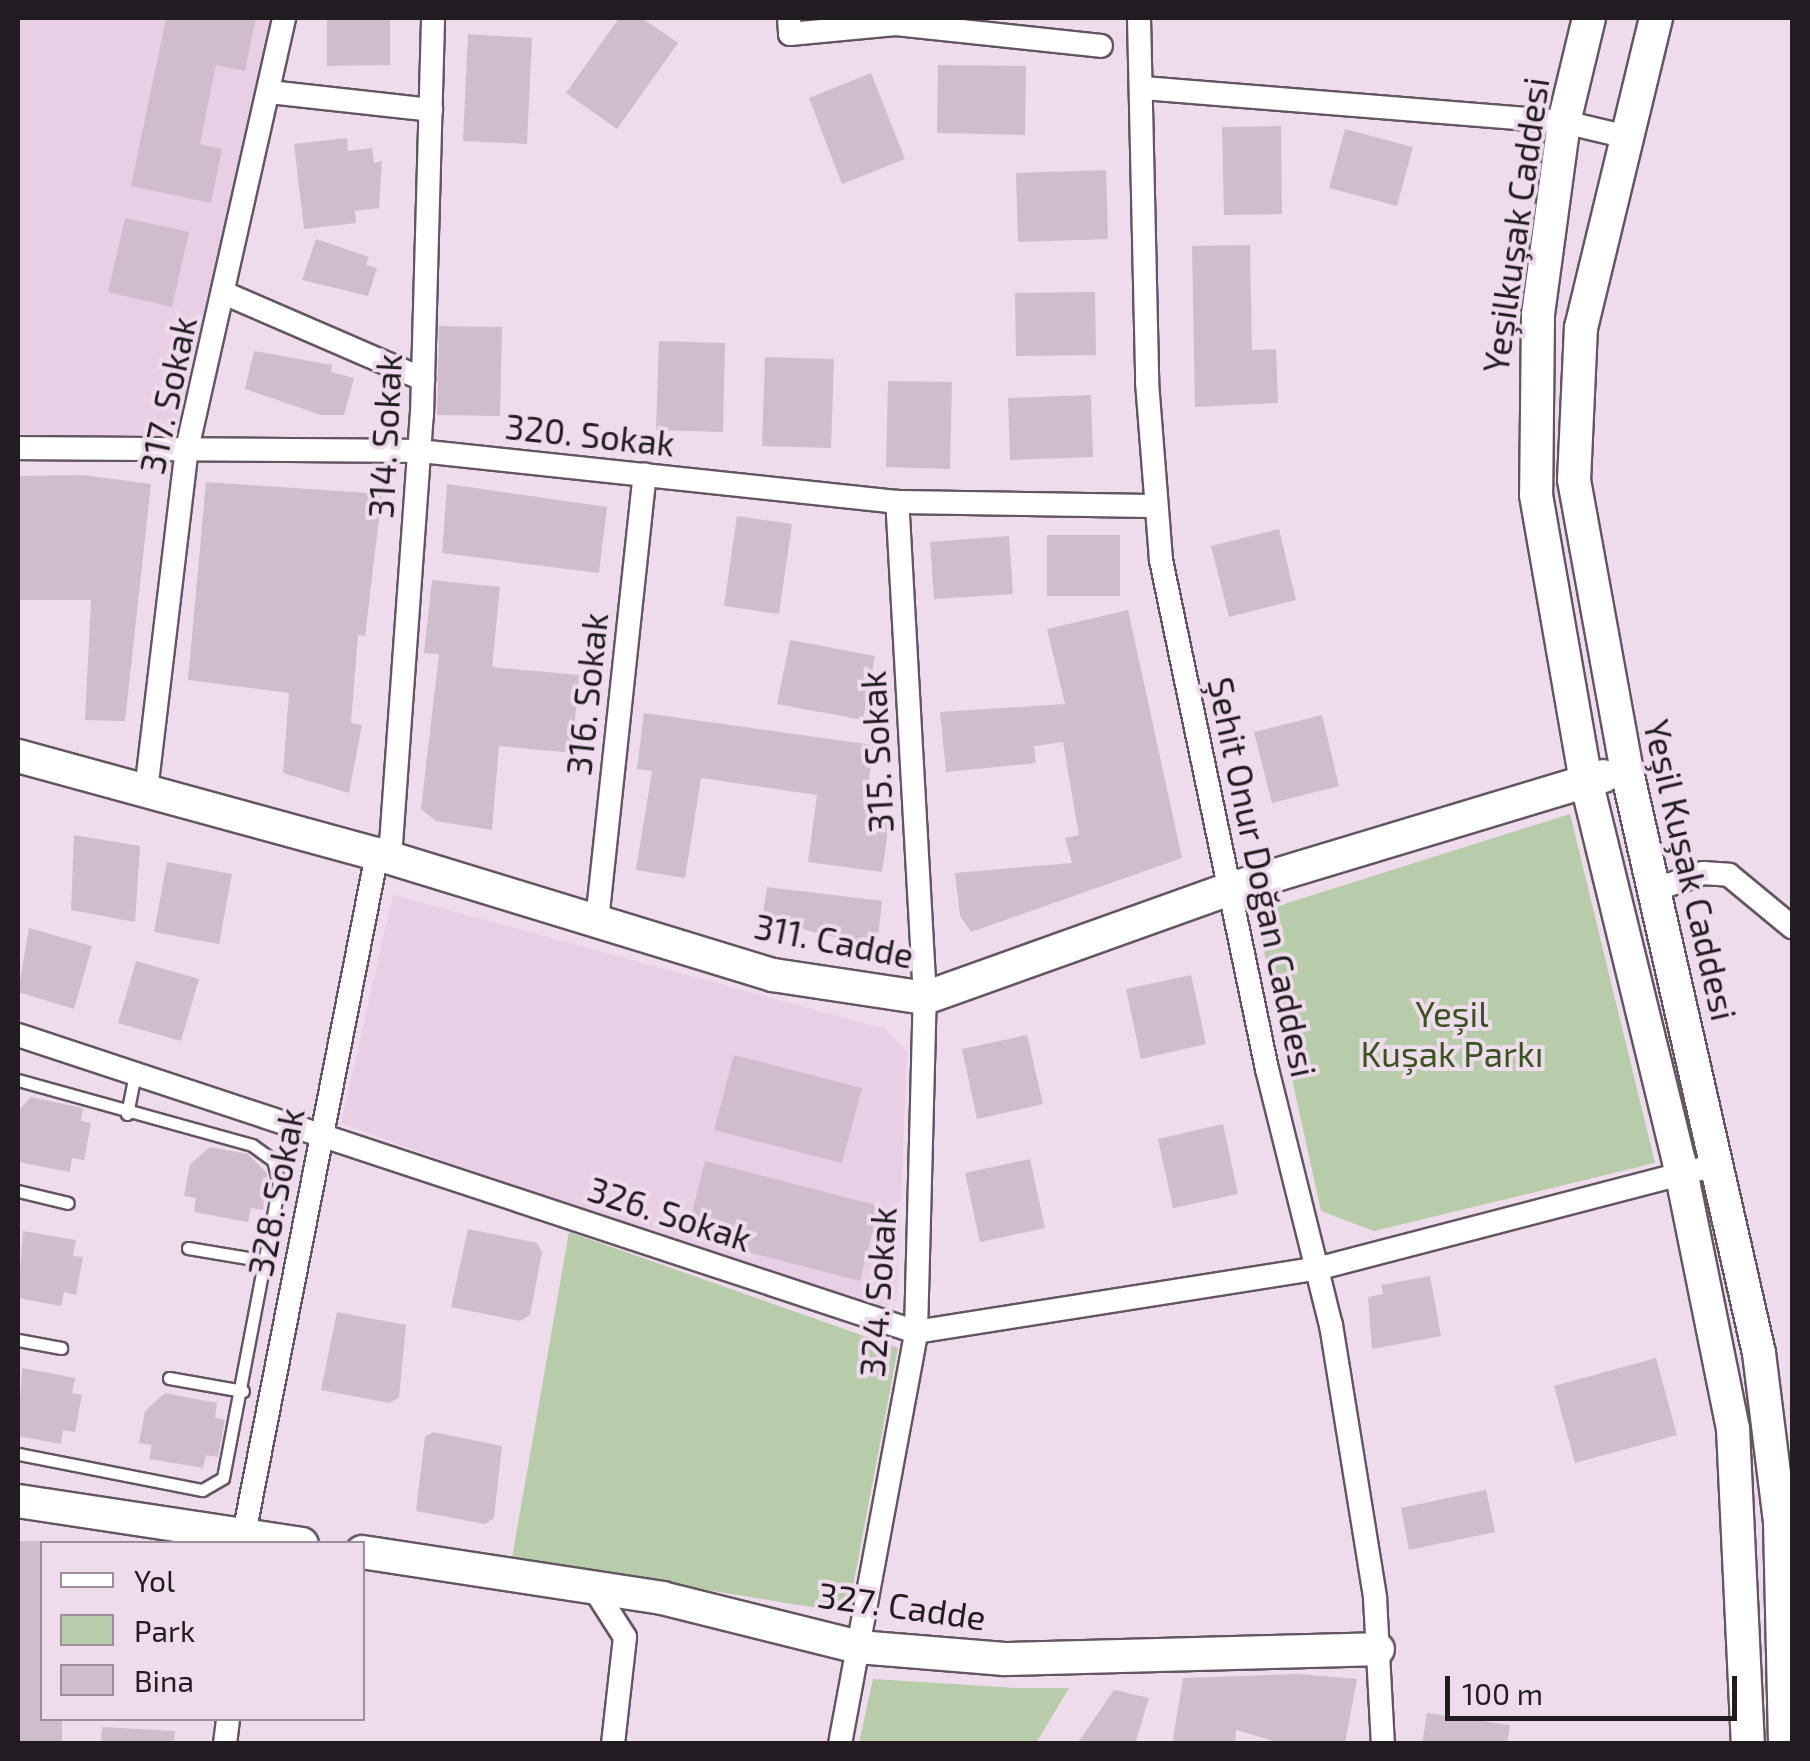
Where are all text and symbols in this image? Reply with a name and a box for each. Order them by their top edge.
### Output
street label: Yeşilkuşak Caddesi [1473,74,1557,376]
street label: 317. Sokak [130,312,204,478]
street label: 314. Sokak [359,352,409,520]
street label: 320. Sokak [503,404,677,464]
street label: 316. Sokak [557,610,615,778]
street label: 315. Sokak [851,670,901,834]
street label: Şehit Onur Doğan Caddesi [1200,673,1326,1081]
street label: Yeşil Kuşak Caddesi [1636,715,1746,1025]
street label: 311. Cadde [751,904,917,976]
park label: Yeşil Kuşak Parkı [1360,992,1544,1074]
street label: 328. Sokak [238,1104,312,1280]
street label: 326. Sokak [583,1167,757,1259]
street label: 324. Sokak [850,1205,904,1379]
legend [40,1541,365,1721]
text: Yol [134,1562,175,1598]
street label: 327. Cadde [815,1572,989,1638]
text: Park [134,1612,195,1648]
scale bar [1450,1656,1742,1718]
text: Bina [134,1662,194,1698]
text: 100 m [1462,1675,1543,1711]

